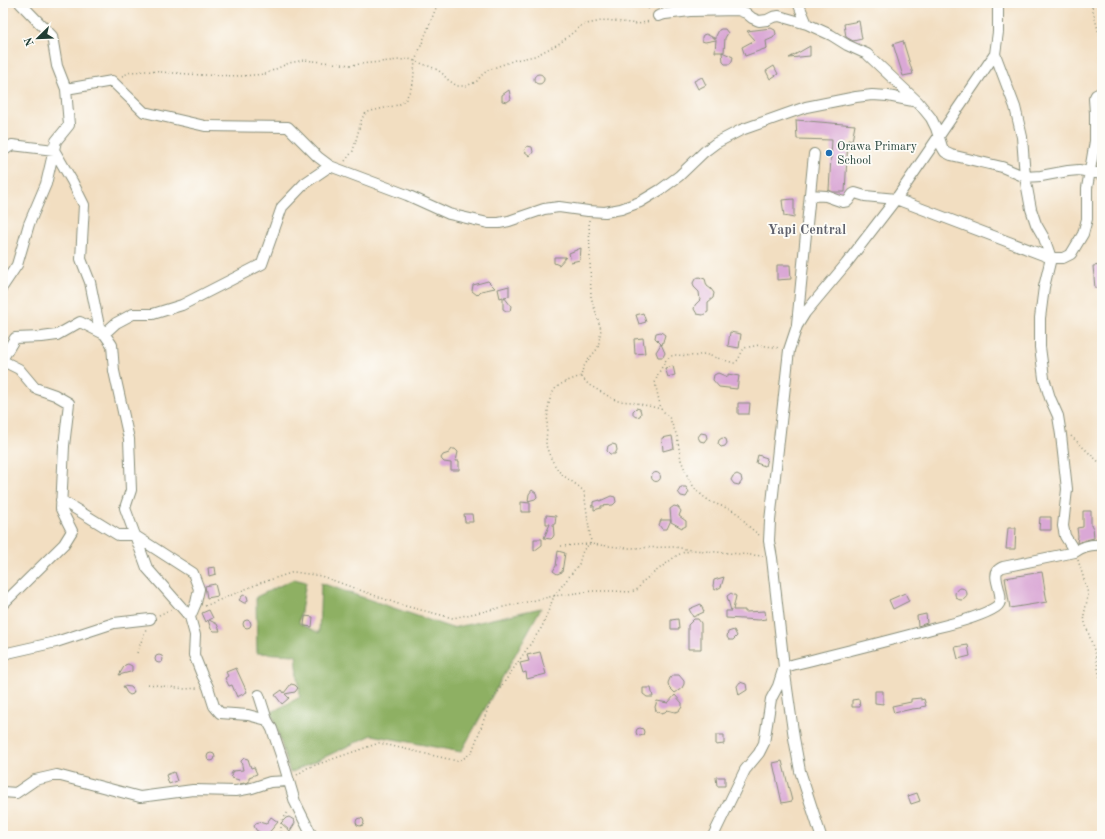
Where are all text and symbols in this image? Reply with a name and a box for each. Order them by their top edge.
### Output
north arrow [18,18,58,58]
text: N [23,35,37,47]
place label: Orawa Primary School [837,141,918,167]
marker: Orawa Primary School [824,148,834,158]
district label: Yapi Central [768,223,846,237]

